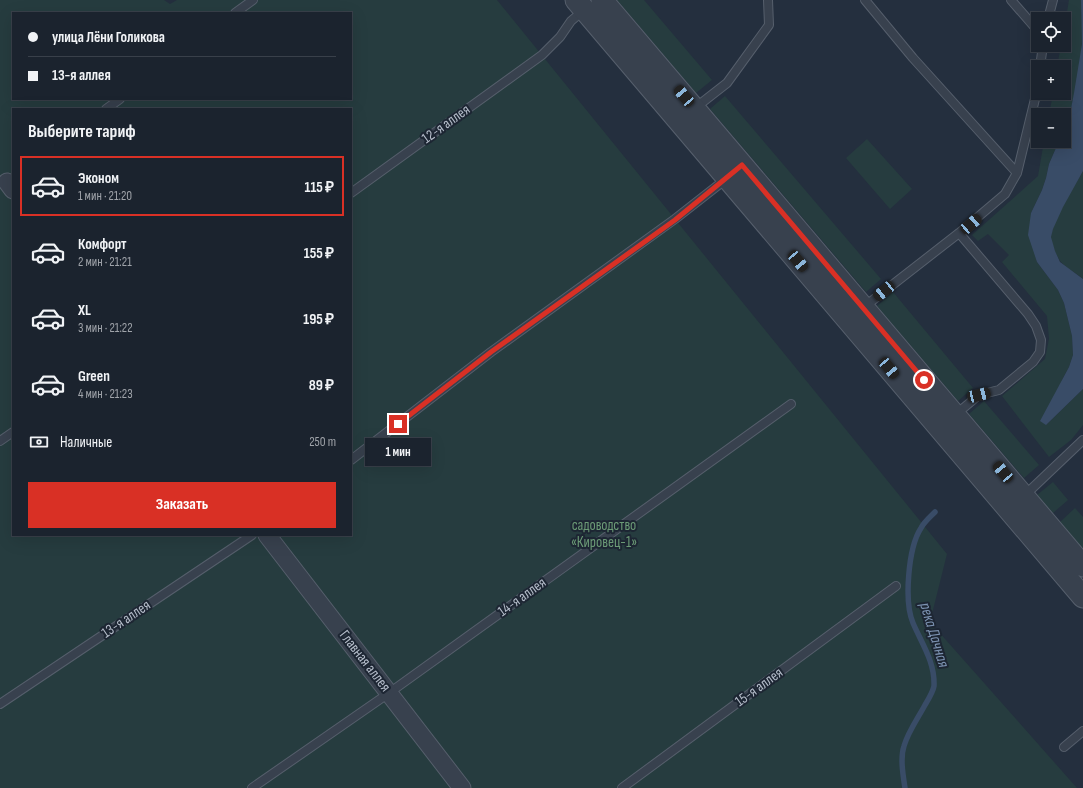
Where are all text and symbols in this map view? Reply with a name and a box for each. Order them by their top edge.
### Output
map controls [1031,12,1071,148]
button: locate [1031,12,1071,52]
text: улица Лёни Голикова [52,28,165,47]
button: + [1031,60,1071,100]
text: 13-я аллея [52,66,111,85]
car [672,83,696,109]
street label: 12-я аллея [418,100,474,148]
button: − [1031,108,1071,148]
text: Выберите тариф [28,121,136,142]
icon: car [30,168,66,204]
text: Эконом [78,169,119,188]
text: 115 ₽ [305,178,334,197]
text: 1 мин · 21:20 [78,188,132,204]
car [958,212,984,236]
icon: car [30,234,66,270]
text: Комфорт [78,235,127,254]
text: 155 ₽ [304,244,334,263]
car [786,248,810,274]
text: 2 мин · 21:21 [78,254,132,270]
car [871,279,897,303]
icon: car [30,300,66,336]
text: XL [78,301,91,320]
text: 195 ₽ [303,310,334,329]
text: 3 мин · 21:22 [78,320,133,336]
car [877,355,901,381]
icon: car [30,366,66,402]
text: Green [78,367,110,386]
route start [915,371,933,389]
text: 89 ₽ [309,376,334,395]
text: 4 мин · 21:23 [78,386,133,402]
car [966,386,992,404]
route end [389,415,407,433]
icon: cash [28,431,50,453]
text: Наличные [60,433,112,452]
text: 250 m [309,434,336,450]
callout: 1 мин [365,438,431,466]
text: 1 мин [385,444,411,460]
car [991,459,1015,485]
button: Заказать [28,482,336,528]
park label: садоводство «Кировец-1» [571,516,637,552]
street label: 14-я аллея [494,573,550,621]
street label: 13-я аллея [98,596,154,642]
water label: река Дачная [915,599,953,671]
street label: Главная аллея [335,626,395,696]
street label: 15-я аллея [731,663,787,711]

